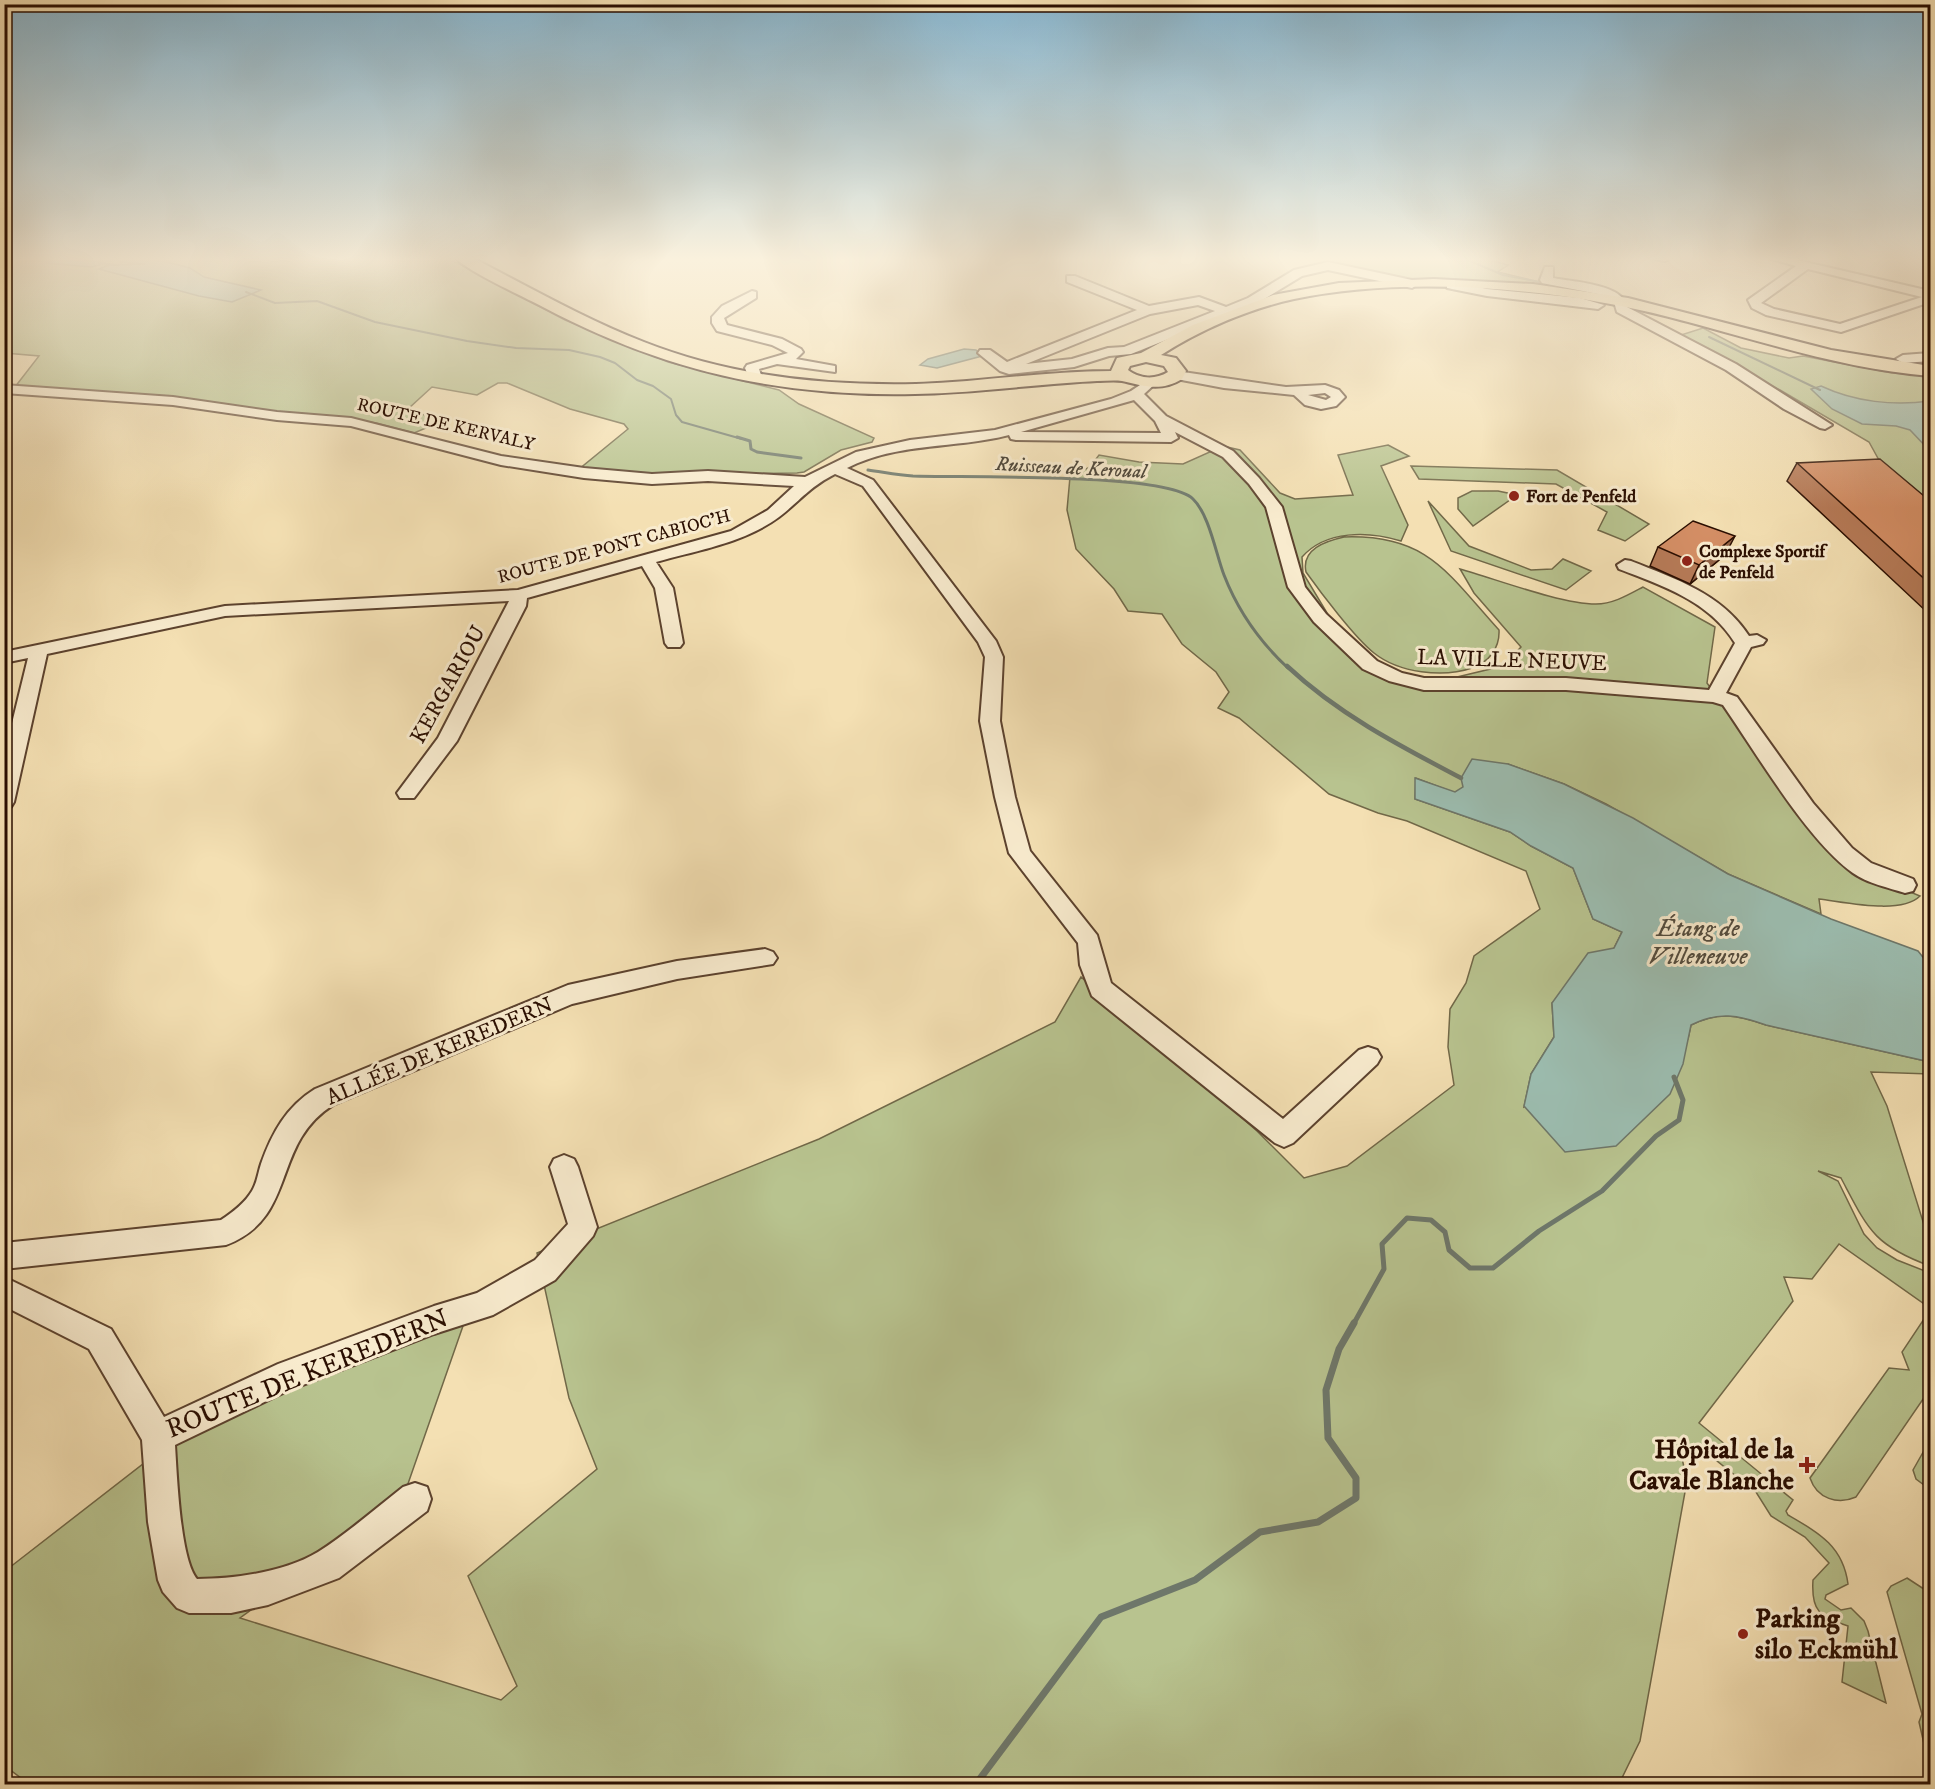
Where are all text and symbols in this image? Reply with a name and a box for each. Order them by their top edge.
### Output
street label: ROUTE DE KERVALY [355,394,537,456]
water label: Ruisseau de Keroual [994,452,1149,485]
place label: Fort de Penfeld [1526,486,1637,508]
marker: Fort de Penfeld [1507,489,1521,503]
street label: ROUTE DE PONT CABIOC'H [495,505,733,589]
place label: Complexe Sportif de Penfeld [1699,541,1828,584]
marker: Complexe Sportif de Penfeld [1680,554,1694,568]
street label: KERGARIOU [405,621,492,748]
street label: LA VILLE NEUVE [1417,644,1607,677]
water label: Étang de Villeneuve [1648,914,1748,972]
street label: ALLÉE DE KEREDERN [322,991,557,1111]
street label: ROUTE DE KEREDERN [161,1302,454,1446]
place label: Hôpital de la Cavale Blanche [1629,1433,1795,1498]
marker: Hôpital de la Cavale Blanche [1798,1456,1816,1474]
place label: Parking silo Eckmühl [1755,1602,1898,1667]
marker: Parking silo Eckmühl [1736,1627,1750,1641]

